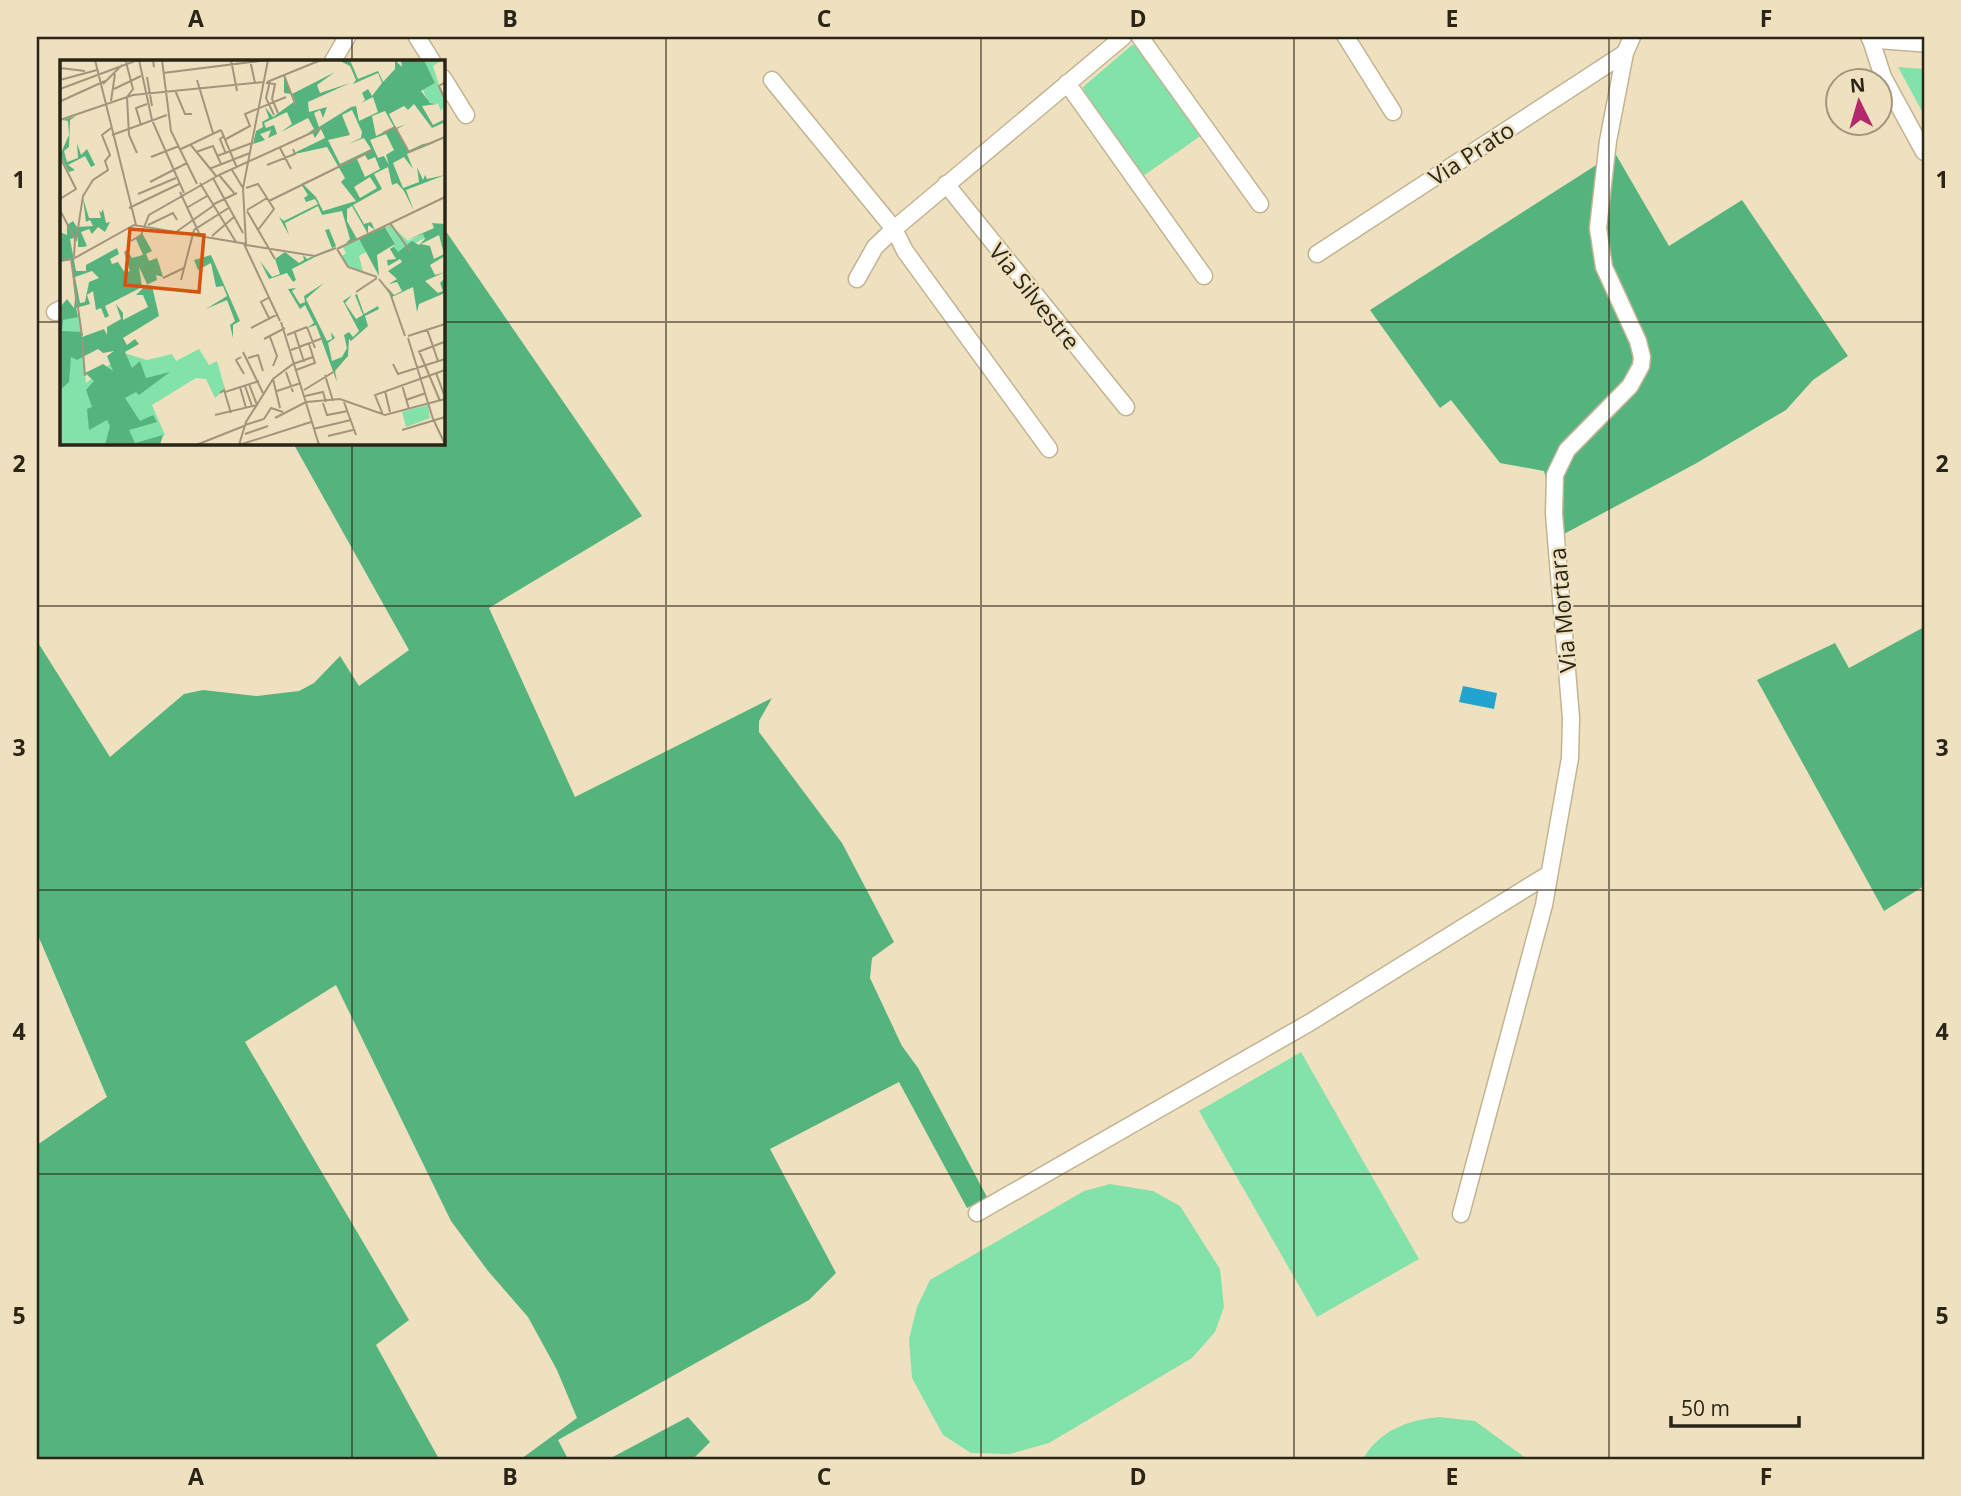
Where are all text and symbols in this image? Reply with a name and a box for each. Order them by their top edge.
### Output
text: A [188,2,204,34]
text: B [502,2,518,34]
text: C [817,2,831,34]
text: D [1129,2,1147,34]
text: E [1446,2,1458,34]
text: F [1760,2,1772,34]
inset map [60,60,444,444]
north arrow [1825,66,1895,136]
text: N [1849,71,1866,99]
street label: Via Prato [1422,113,1520,193]
text: 1 [12,163,26,195]
text: 1 [1935,163,1949,195]
street label: Via Silvestre [982,236,1088,356]
text: 2 [12,447,26,479]
text: 2 [1935,447,1949,479]
street label: Via Mortara [1541,546,1583,674]
text: 3 [12,731,26,763]
text: 3 [1935,731,1949,763]
text: 4 [12,1015,26,1047]
text: 4 [1935,1015,1949,1047]
text: 5 [12,1299,26,1331]
text: 5 [1935,1299,1949,1331]
scale bar [1671,1384,1798,1428]
text: 50 m [1681,1394,1730,1422]
text: A [188,1460,204,1492]
text: B [502,1460,518,1492]
text: C [817,1460,831,1492]
text: D [1129,1460,1147,1492]
text: E [1446,1460,1458,1492]
text: F [1760,1460,1772,1492]

